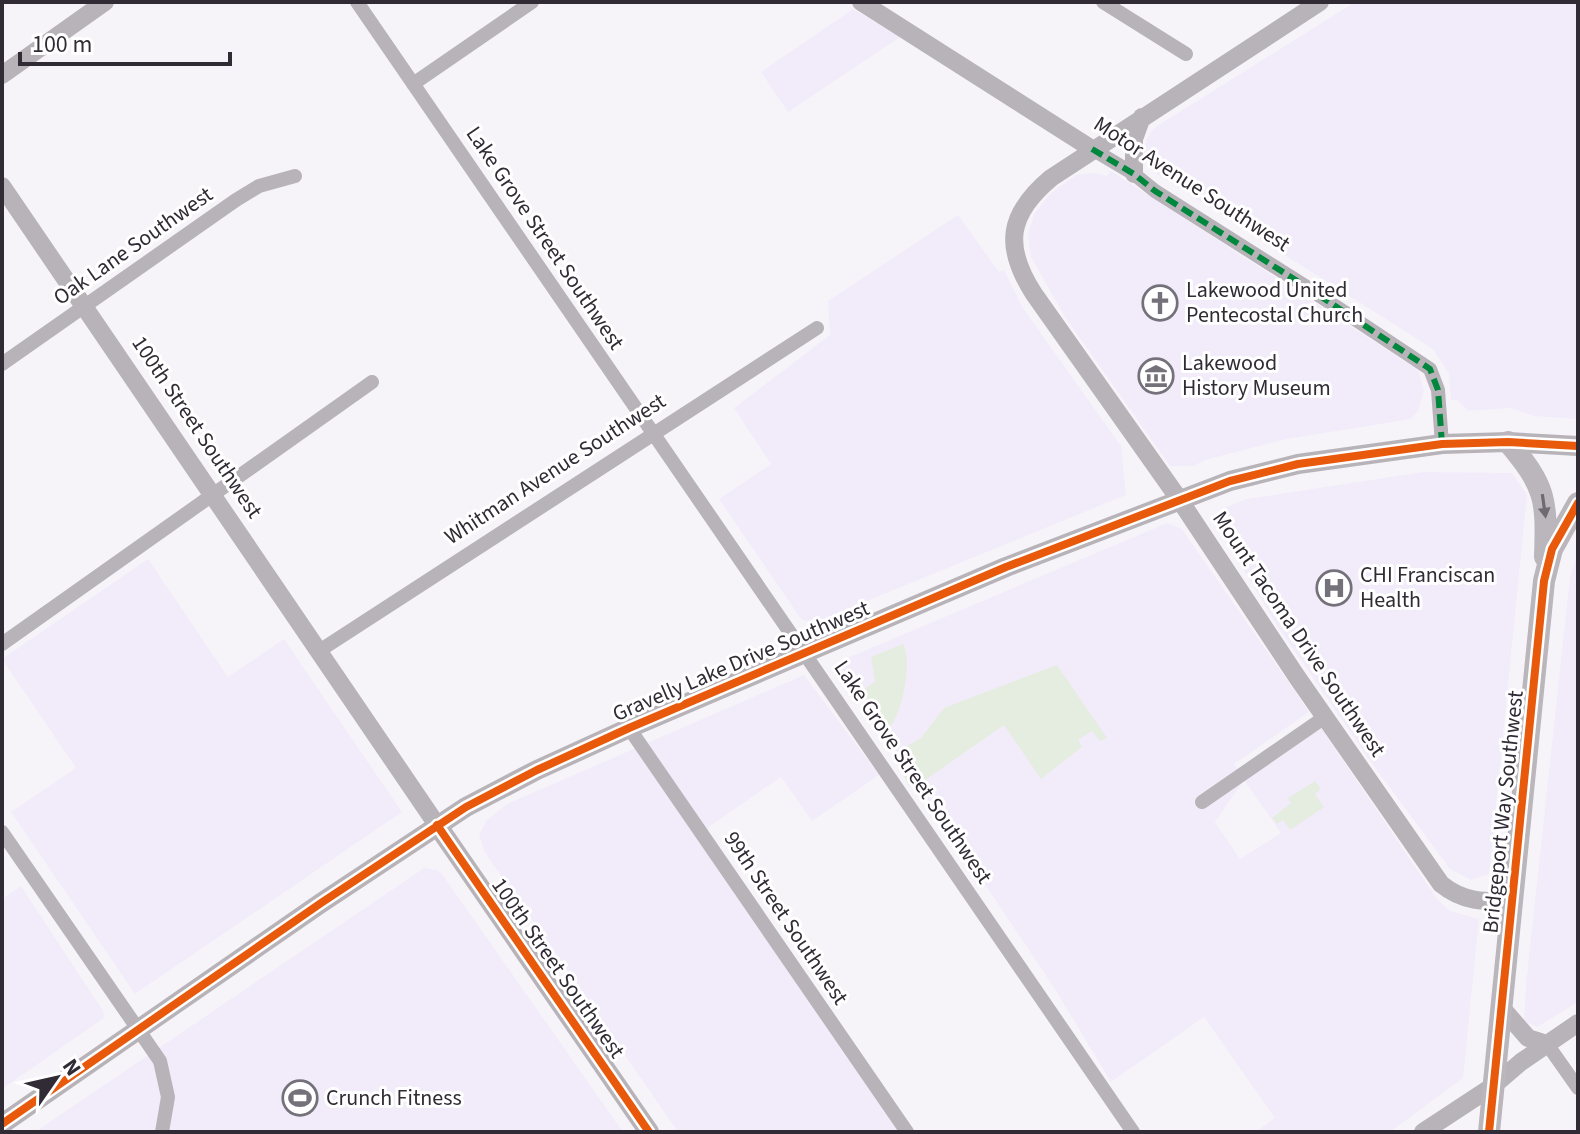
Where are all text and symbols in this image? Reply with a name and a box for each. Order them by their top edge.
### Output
scale bar [20,16,230,66]
text: 100 m [32,27,92,62]
street label: Motor Avenue Southwest [1087,108,1297,260]
street label: Lake Grove Street Southwest [458,120,632,357]
street label: Oak Lane Southwest [47,179,220,313]
place label: Lakewood United Pentecostal Church [1186,274,1363,331]
church icon: Lakewood United Pentecostal Church [1141,284,1179,322]
street label: 100th Street Southwest [124,329,270,525]
place label: Lakewood History Museum [1182,347,1331,404]
museum icon: Lakewood History Museum [1137,357,1175,395]
street label: Whitman Avenue Southwest [438,385,672,553]
one-way arrow [1538,494,1551,519]
street label: Mount Tacoma Drive Southwest [1205,505,1394,764]
place label: CHI Franciscan Health [1360,559,1495,616]
hospital icon: CHI Franciscan Health [1315,569,1353,607]
street label: Gravelly Lake Drive Southwest [608,592,875,730]
street label: Lake Grove Street Southwest [826,654,1000,891]
street label: Bridgeport Way Southwest [1474,688,1532,935]
street label: 99th Street Southwest [716,825,856,1012]
street label: 100th Street Southwest [484,871,633,1065]
north arrow [16,1038,96,1118]
text: N [54,1052,89,1082]
sports icon: Crunch Fitness [281,1079,319,1117]
place label: Crunch Fitness [326,1082,462,1114]

